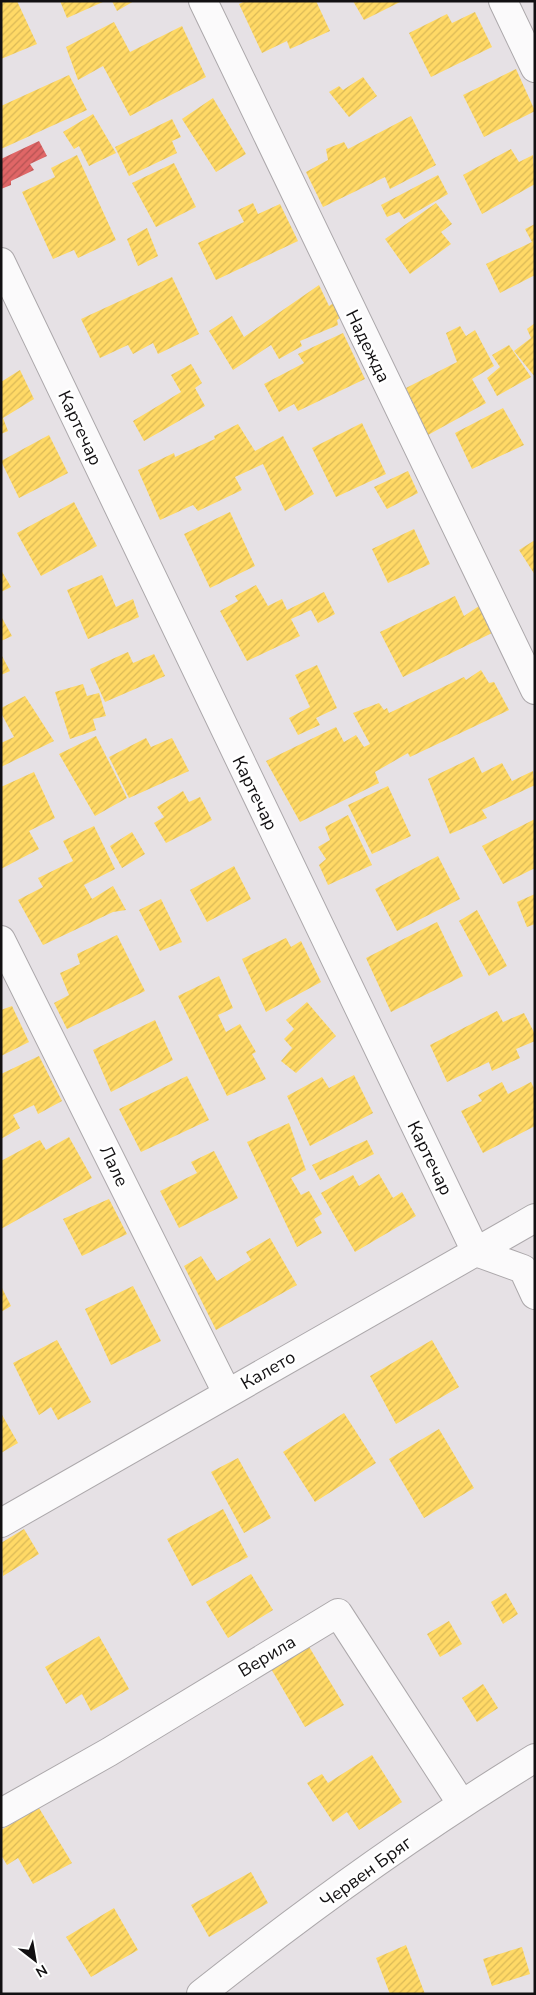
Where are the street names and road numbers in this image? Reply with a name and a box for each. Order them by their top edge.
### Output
street label: Надежда [340,306,396,386]
street label: Картечар [52,387,108,469]
street label: Картечар [227,752,283,834]
street label: Картечар [402,1117,458,1199]
street label: Лале [94,1141,134,1191]
street label: Калето [236,1345,300,1395]
street label: Верила [234,1629,300,1683]
street label: Червен Бряг [315,1831,417,1913]

